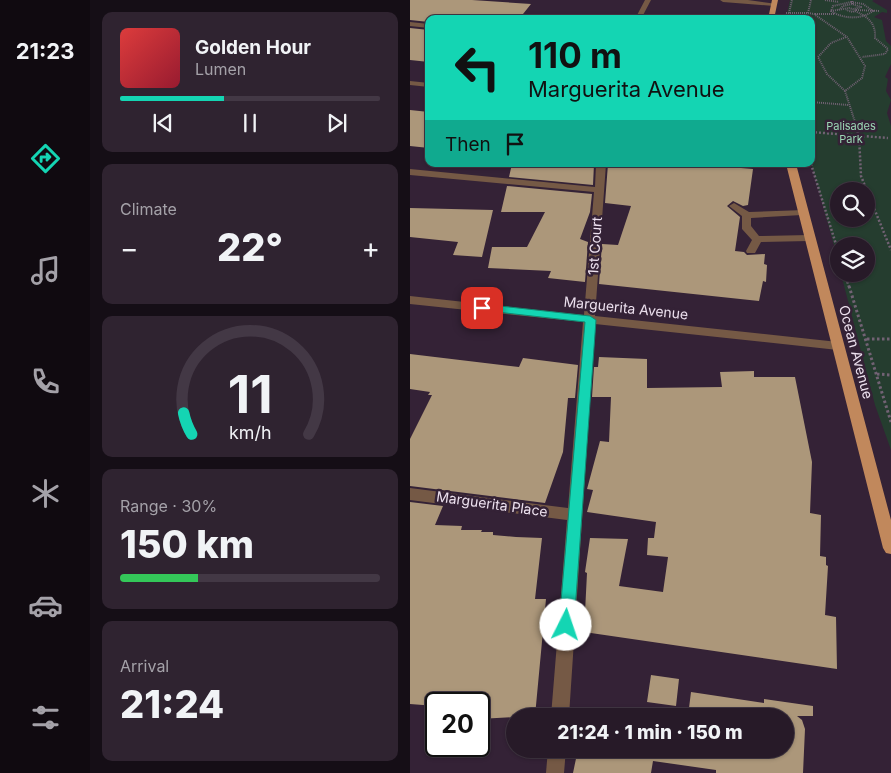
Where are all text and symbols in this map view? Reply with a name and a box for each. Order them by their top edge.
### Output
text: 110 m [528,34,622,76]
icon: left [445,35,510,100]
text: Golden Hour [195,36,311,59]
text: 21:23 [16,38,74,64]
text: Lumen [195,59,246,79]
text: Marguerita Avenue [528,76,725,102]
icon: previous [149,109,177,137]
icon: pause [236,109,264,137]
icon: next [323,109,351,137]
park label: Palisades Park [826,119,876,146]
icon: arrive [501,130,529,158]
text: Then [445,133,491,156]
icon: directions [28,141,63,176]
map controls [830,182,875,282]
button: search [830,182,875,227]
text: Climate [120,199,177,219]
street label: 1st Court [584,216,605,276]
text: 22° [217,224,283,270]
text: − [120,231,139,265]
text: + [361,231,380,265]
button: layers [830,237,875,282]
icon: music [28,253,63,288]
pin [461,287,503,329]
street label: Marguerita Avenue [563,293,689,322]
icon: arrive [468,294,496,322]
street label: Ocean Avenue [836,303,877,401]
text: 11 [228,363,272,426]
icon: phone [28,364,63,399]
text: km/h [229,422,271,443]
icon: climate [28,476,63,511]
street label: Marguerita Place [435,487,549,520]
text: Range · 30% [120,496,217,516]
text: 150 km [120,521,254,567]
icon: car [28,588,63,623]
position arrow [539,598,591,650]
text: Arrival [120,656,169,676]
text: 21:24 [120,681,224,727]
speed limit sign: 20 [425,692,490,757]
icon: filters [28,700,63,735]
text: 21:24 · 1 min · 150 m [557,721,743,744]

